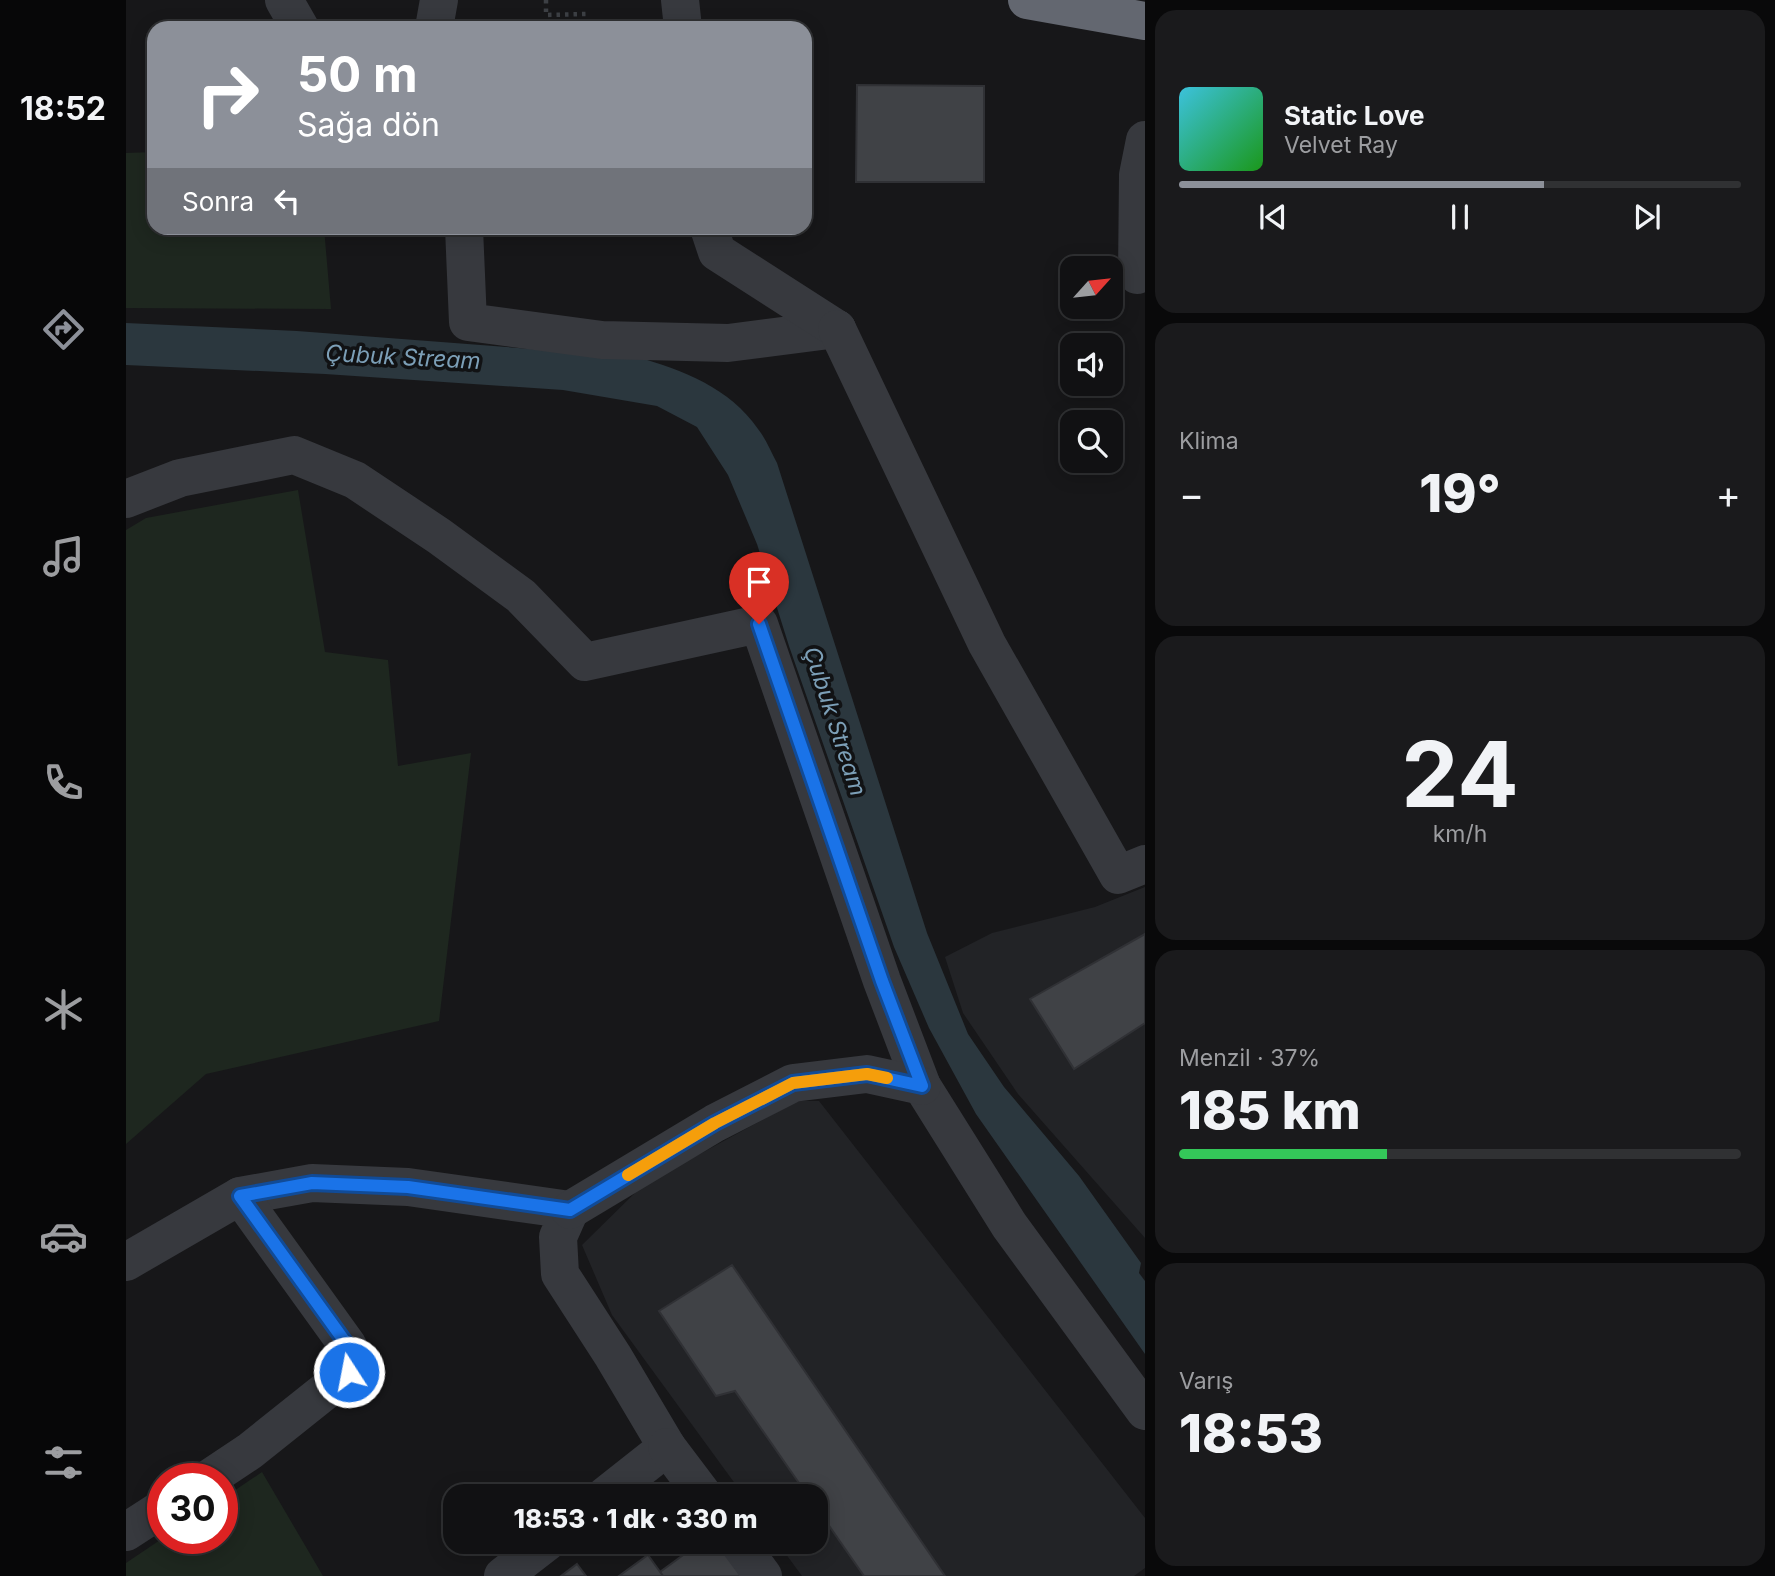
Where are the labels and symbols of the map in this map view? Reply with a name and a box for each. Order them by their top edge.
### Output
north arrow [1060,256,1124,318]
water label: Çubuk Stream [325,339,481,375]
pin [729,552,789,624]
water label: Çubuk Stream [798,643,872,799]
position arrow [312,1335,386,1409]
speed limit sign: 30 [147,1463,238,1554]

